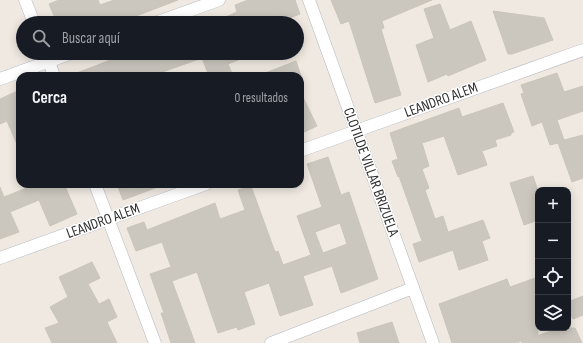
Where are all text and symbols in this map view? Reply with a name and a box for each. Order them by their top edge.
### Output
search box [16,16,304,60]
icon: search [30,27,52,49]
text: Buscar aquí [62,29,120,48]
street label: LEANDRO ALEM [402,78,480,122]
text: Cerca [32,88,67,108]
text: 0 resultados [234,90,288,106]
street label: CLOTILDE VILLAR BRIZUELA [339,105,403,240]
map controls [535,187,571,331]
button: + [535,187,571,223]
street label: LEANDRO ALEM [64,199,142,243]
button: − [535,223,571,259]
button: locate [535,259,571,295]
button: layers [535,295,571,331]

